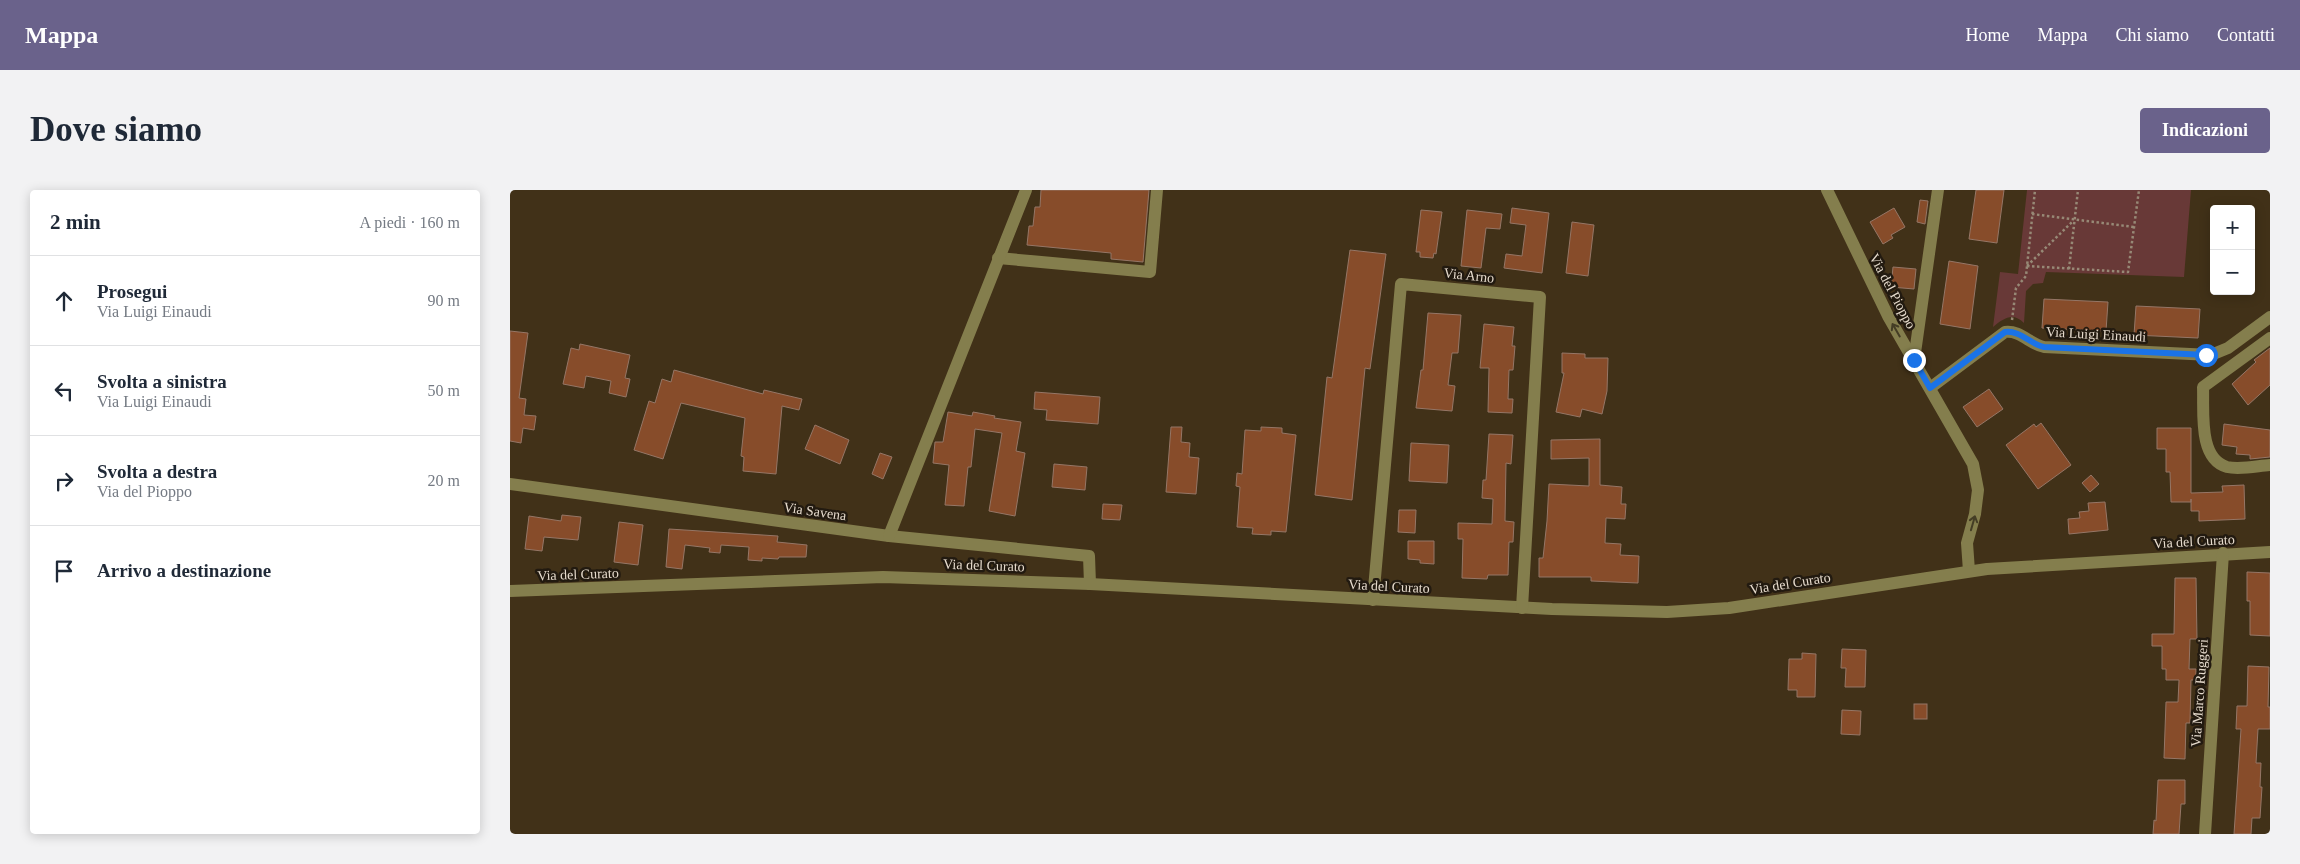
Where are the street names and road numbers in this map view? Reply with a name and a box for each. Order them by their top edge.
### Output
street label: Via del Pioppo [1866,251,1919,331]
street label: Via Arno [1443,265,1495,286]
street label: Via Luigi Einaudi [2046,324,2147,345]
street label: Via Savena [783,500,848,523]
street label: Via del Curato [2153,532,2235,551]
street label: Via del Curato [943,557,1025,574]
street label: Via del Curato [537,566,619,583]
street label: Via del Curato [1749,570,1832,597]
street label: Via del Curato [1348,577,1430,596]
street label: Via Marco Ruggeri [2188,639,2211,747]

